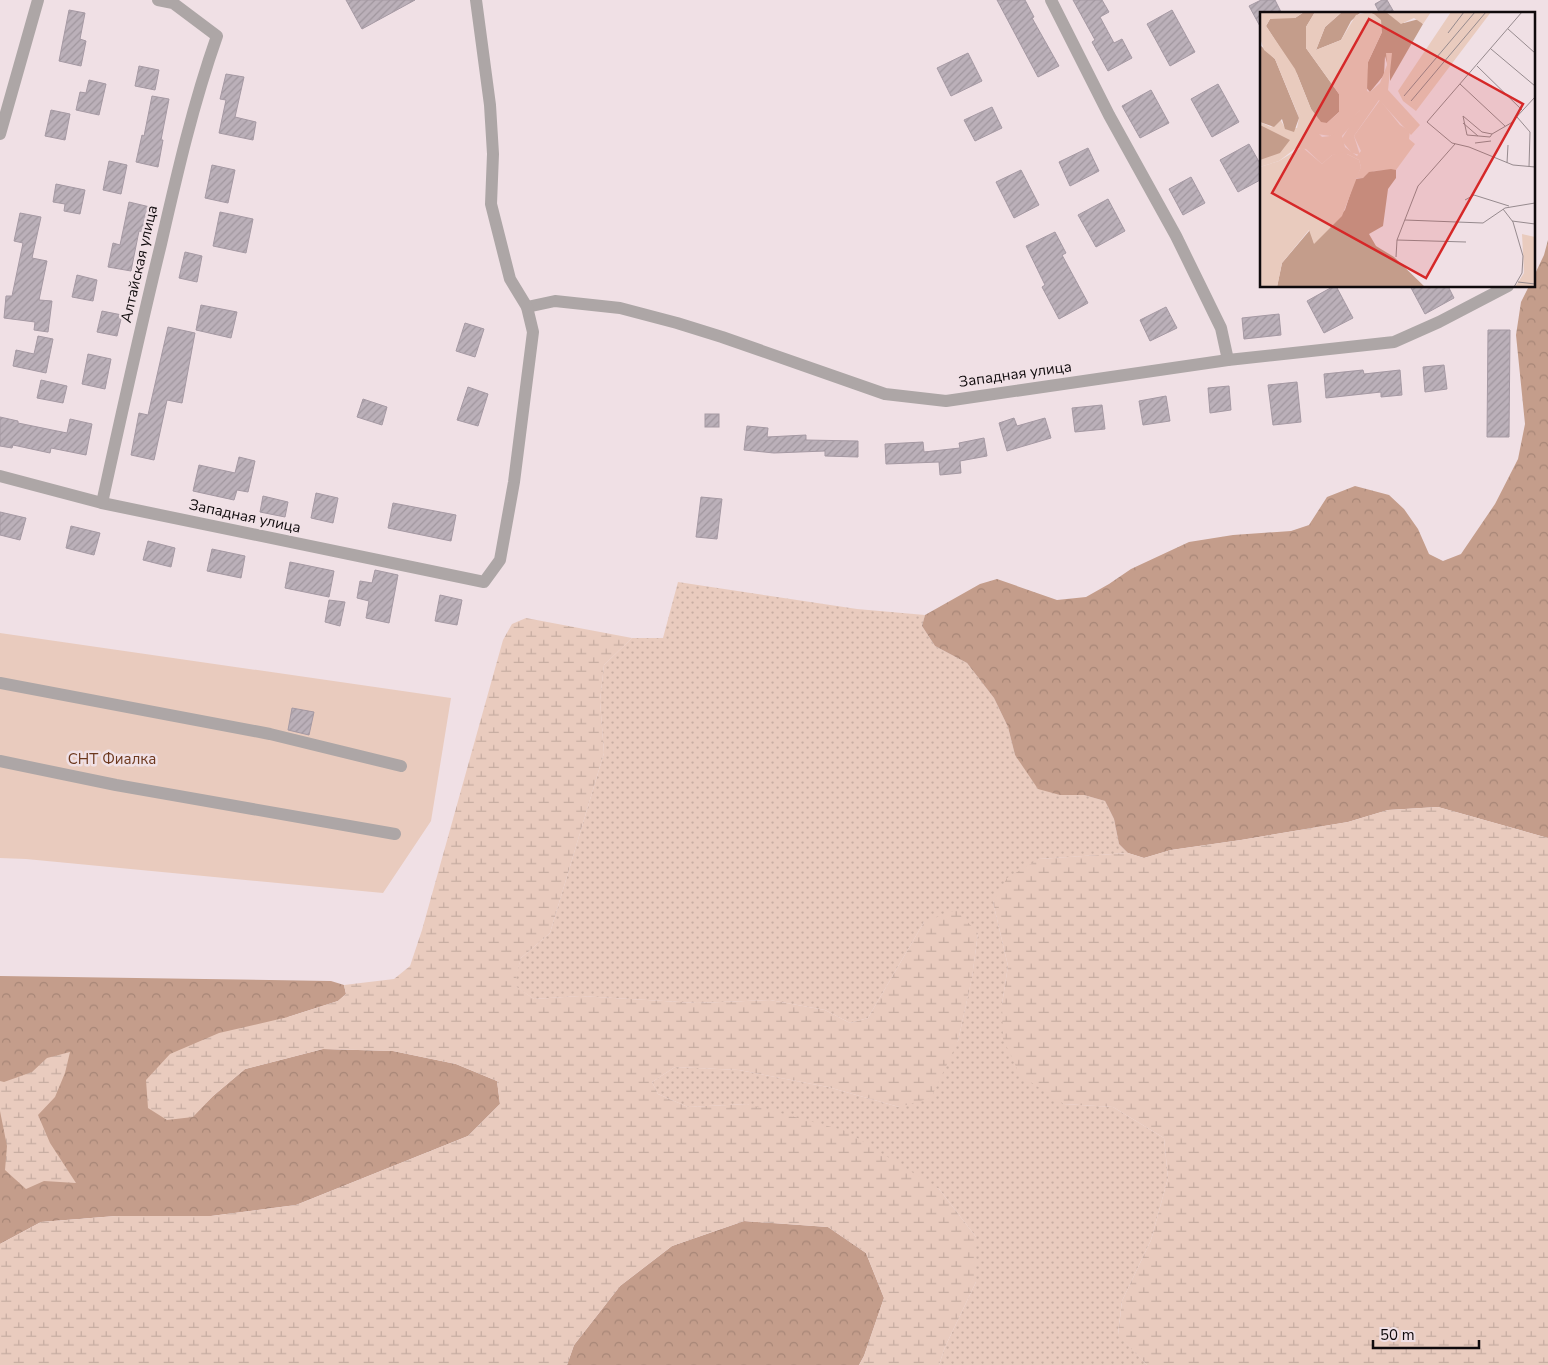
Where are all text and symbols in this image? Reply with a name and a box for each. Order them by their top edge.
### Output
inset map [1260,12,1536,288]
street label: Алтайская улица [116,203,162,325]
street label: Западная улица [957,356,1073,392]
street label: Западная улица [187,494,303,538]
park label: СНТ Фиалка [68,749,156,769]
scale bar [1373,1318,1479,1350]
text: 50 m [1380,1325,1415,1345]

